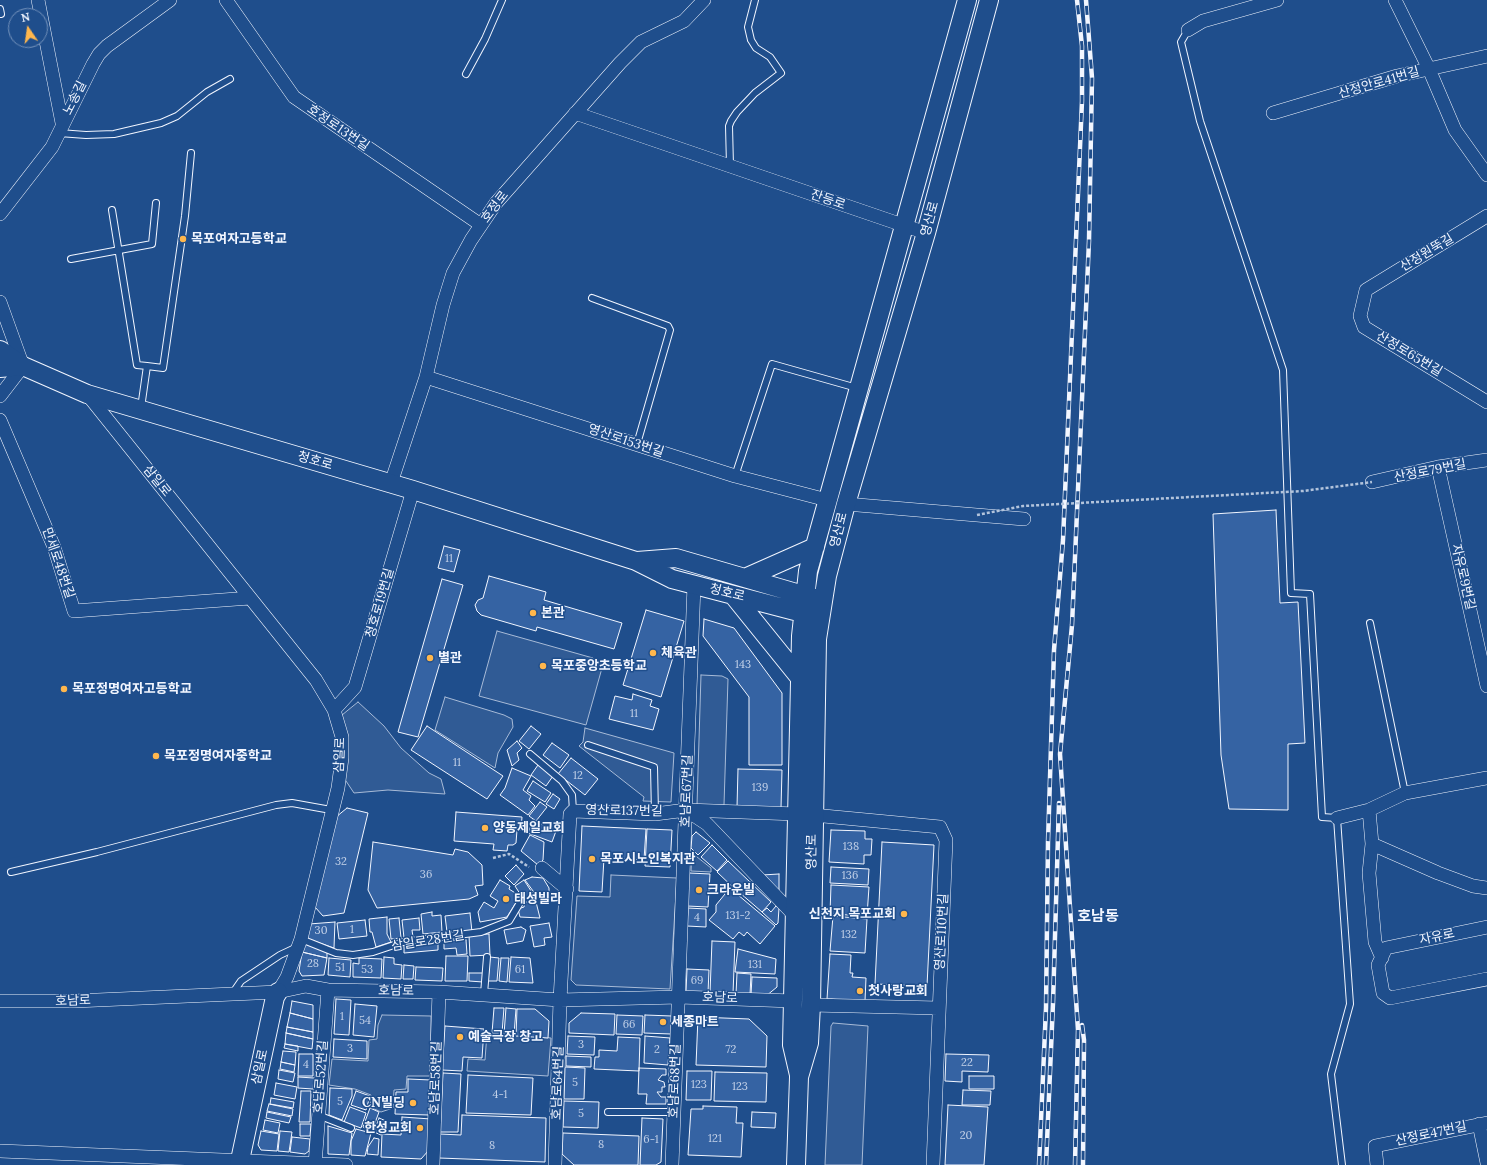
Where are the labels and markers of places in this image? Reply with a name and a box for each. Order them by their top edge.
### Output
place label: 목포여자고등학교 [191,231,287,247]
marker: 목포여자고등학교 [178,234,188,244]
place label: 본관 [541,605,565,621]
marker: 본관 [528,608,538,618]
place label: 체육관 [661,645,697,661]
marker: 체육관 [648,648,658,658]
place label: 별관 [438,650,462,666]
marker: 별관 [425,653,435,663]
place label: 목포중앙초등학교 [551,658,647,674]
marker: 목포중앙초등학교 [538,661,548,671]
place label: 목포정명여자고등학교 [72,681,192,697]
marker: 목포정명여자고등학교 [59,684,69,694]
place label: 목포정명여자중학교 [164,748,272,764]
marker: 목포정명여자중학교 [151,751,161,761]
place label: 양동제일교회 [493,820,565,836]
marker: 양동제일교회 [480,823,490,833]
place label: 목포시노인복지관 [600,851,696,867]
marker: 목포시노인복지관 [587,854,597,864]
place label: 크라운빌 [707,882,755,898]
marker: 크라운빌 [694,885,704,895]
place label: 태성빌라 [514,891,562,907]
marker: 태성빌라 [501,894,511,904]
place label: 신천지 목포교회 [809,906,896,922]
marker: 신천지 목포교회 [899,909,909,919]
place label: 첫사랑교회 [868,983,928,999]
marker: 첫사랑교회 [855,986,865,996]
place label: 세종마트 [671,1014,719,1030]
marker: 세종마트 [658,1017,668,1027]
place label: 예술극장 창고 [468,1029,543,1045]
marker: 예술극장 창고 [455,1032,465,1042]
place label: CN빌딩 [362,1095,405,1111]
marker: CN빌딩 [408,1098,418,1108]
place label: 한성교회 [364,1120,412,1136]
marker: 한성교회 [415,1123,425,1133]

